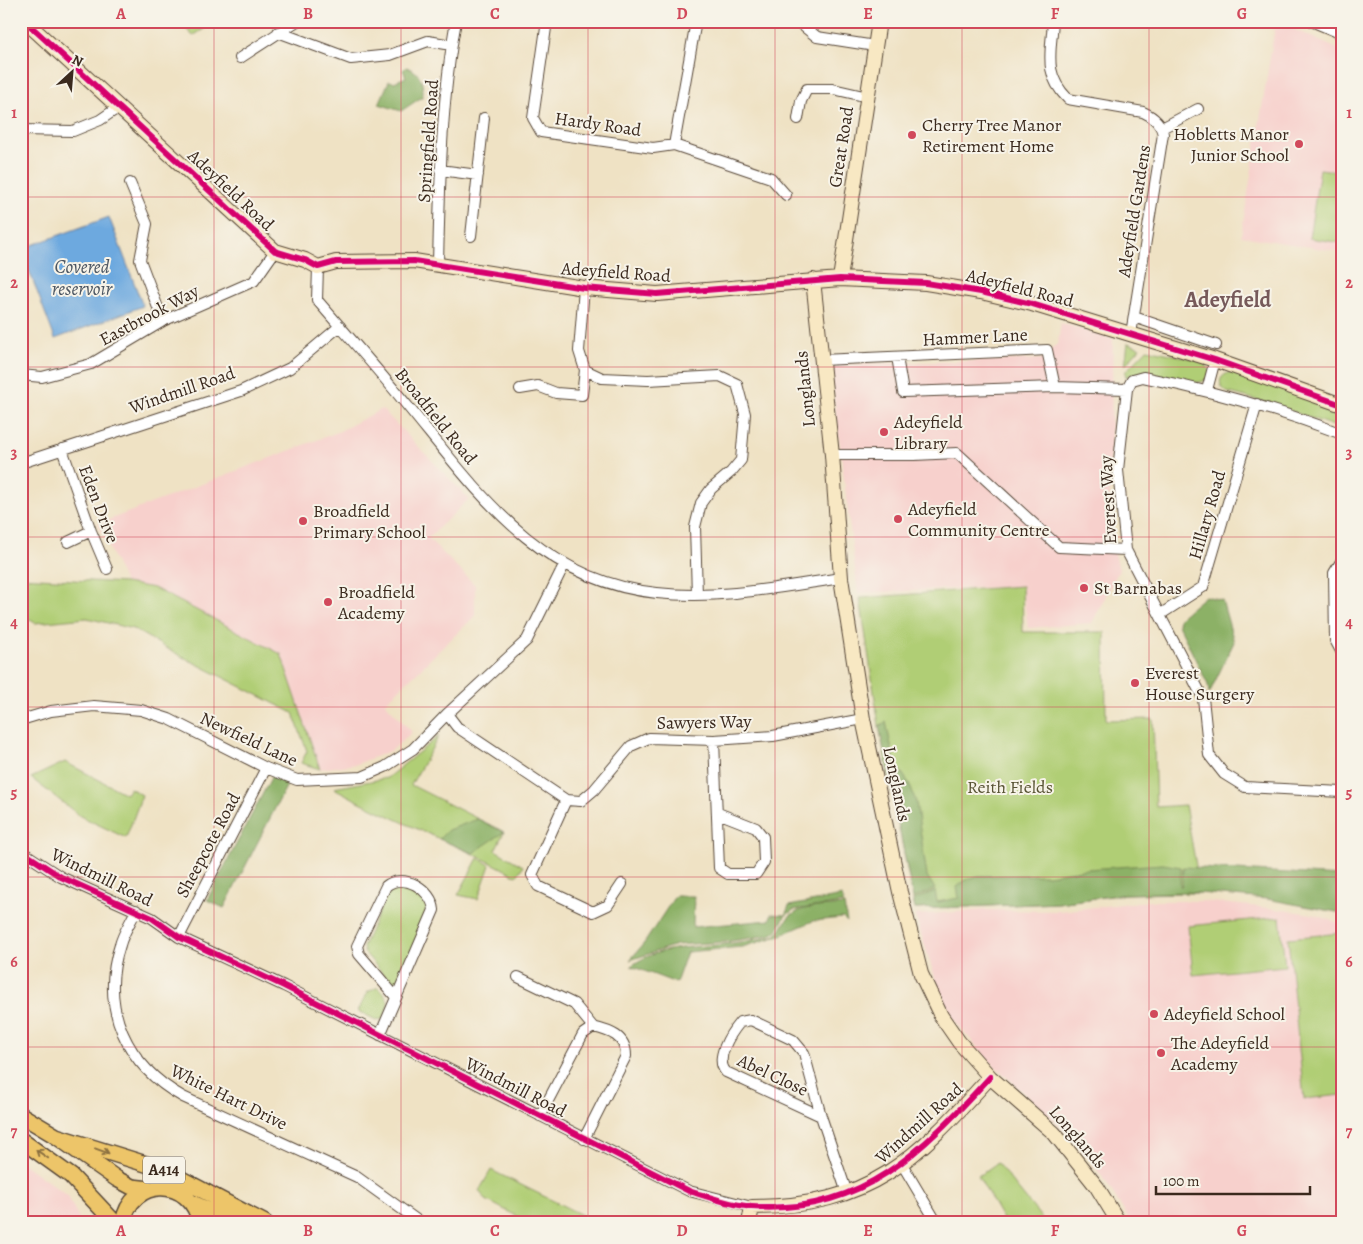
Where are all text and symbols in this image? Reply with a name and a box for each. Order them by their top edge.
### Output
text: A [115,3,127,25]
text: B [303,3,313,25]
text: C [490,3,500,25]
text: D [676,3,688,25]
text: E [863,3,873,25]
text: F [1051,3,1060,25]
text: G [1237,3,1247,25]
north arrow [48,48,98,98]
text: N [69,50,86,72]
street label: Springfield Road [412,78,444,203]
text: 1 [11,102,17,124]
text: 1 [1346,102,1352,124]
street label: Great Road [823,104,859,189]
street label: Hardy Road [553,106,643,142]
place label: Cherry Tree Manor Retirement Home [922,113,1062,158]
place label: Hobletts Manor Junior School [1173,122,1290,167]
marker: Cherry Tree Manor Retirement Home [906,129,918,141]
marker: Hobletts Manor Junior School [1293,138,1305,150]
street label: Adeyfield Road [182,143,280,236]
street label: Adeyfield Gardens [1112,143,1156,280]
water label: Covered reservoir [52,254,114,302]
street label: Adeyfield Road [559,256,672,288]
street label: Adeyfield Road [963,263,1076,313]
text: 2 [10,272,18,294]
text: 2 [1345,272,1353,294]
street label: Eastbrook Way [95,278,204,351]
district label: Adeyfield [1184,285,1272,315]
street label: Hammer Lane [922,322,1028,352]
street label: Longlands [789,350,821,428]
street label: Windmill Road [125,361,238,420]
street label: Broadfield Road [390,363,483,470]
place label: Adeyfield Library [893,410,963,455]
marker: Adeyfield Library [878,426,890,438]
text: 3 [11,442,18,464]
text: 3 [1346,442,1353,464]
street label: Everest Way [1094,454,1122,545]
street label: Eden Drive [73,462,125,546]
street label: Hillary Road [1183,467,1231,562]
place label: Adeyfield Community Centre [907,497,1050,542]
place label: Broadfield Primary School [313,499,426,544]
marker: Adeyfield Community Centre [892,513,904,525]
marker: Broadfield Primary School [297,515,309,527]
place label: St Barnabas [1094,576,1182,600]
place label: Broadfield Academy [337,580,415,625]
marker: St Barnabas [1078,582,1090,594]
marker: Broadfield Academy [322,596,334,608]
text: 4 [10,612,18,634]
text: 4 [1345,612,1353,634]
place label: Everest House Surgery [1145,661,1255,706]
marker: Everest House Surgery [1129,677,1141,689]
street label: Newfield Lane [196,706,302,772]
street label: Sawyers Way [656,709,753,735]
street label: Longlands [877,744,917,824]
park label: Reith Fields [967,775,1053,799]
text: 5 [11,782,18,804]
text: 5 [1346,782,1353,804]
street label: Sheepcote Road [170,788,246,902]
street label: Windmill Road [46,842,157,912]
text: 6 [10,951,18,973]
text: 6 [1345,951,1353,973]
place label: Adeyfield School [1163,1002,1286,1026]
marker: Adeyfield School [1148,1008,1160,1020]
place label: The Adeyfield Academy [1170,1031,1269,1076]
marker: The Adeyfield Academy [1155,1047,1167,1059]
street label: Abel Close [733,1048,812,1102]
street label: Windmill Road [460,1051,571,1123]
street label: White Hart Drive [166,1058,291,1136]
street label: Windmill Road [869,1077,968,1170]
street label: Longlands [1044,1100,1112,1174]
text: 7 [11,1121,18,1143]
text: 7 [1346,1121,1353,1143]
one-way arrow [94,1147,110,1157]
one-way arrow [35,1149,49,1159]
road number: A414 [143,1156,185,1184]
scale bar [1156,1164,1309,1196]
text: 100 m [1163,1171,1200,1191]
text: A [115,1220,127,1242]
text: B [303,1220,313,1242]
text: C [490,1220,500,1242]
text: D [676,1220,688,1242]
text: E [863,1220,873,1242]
text: F [1051,1220,1060,1242]
text: G [1237,1220,1247,1242]

